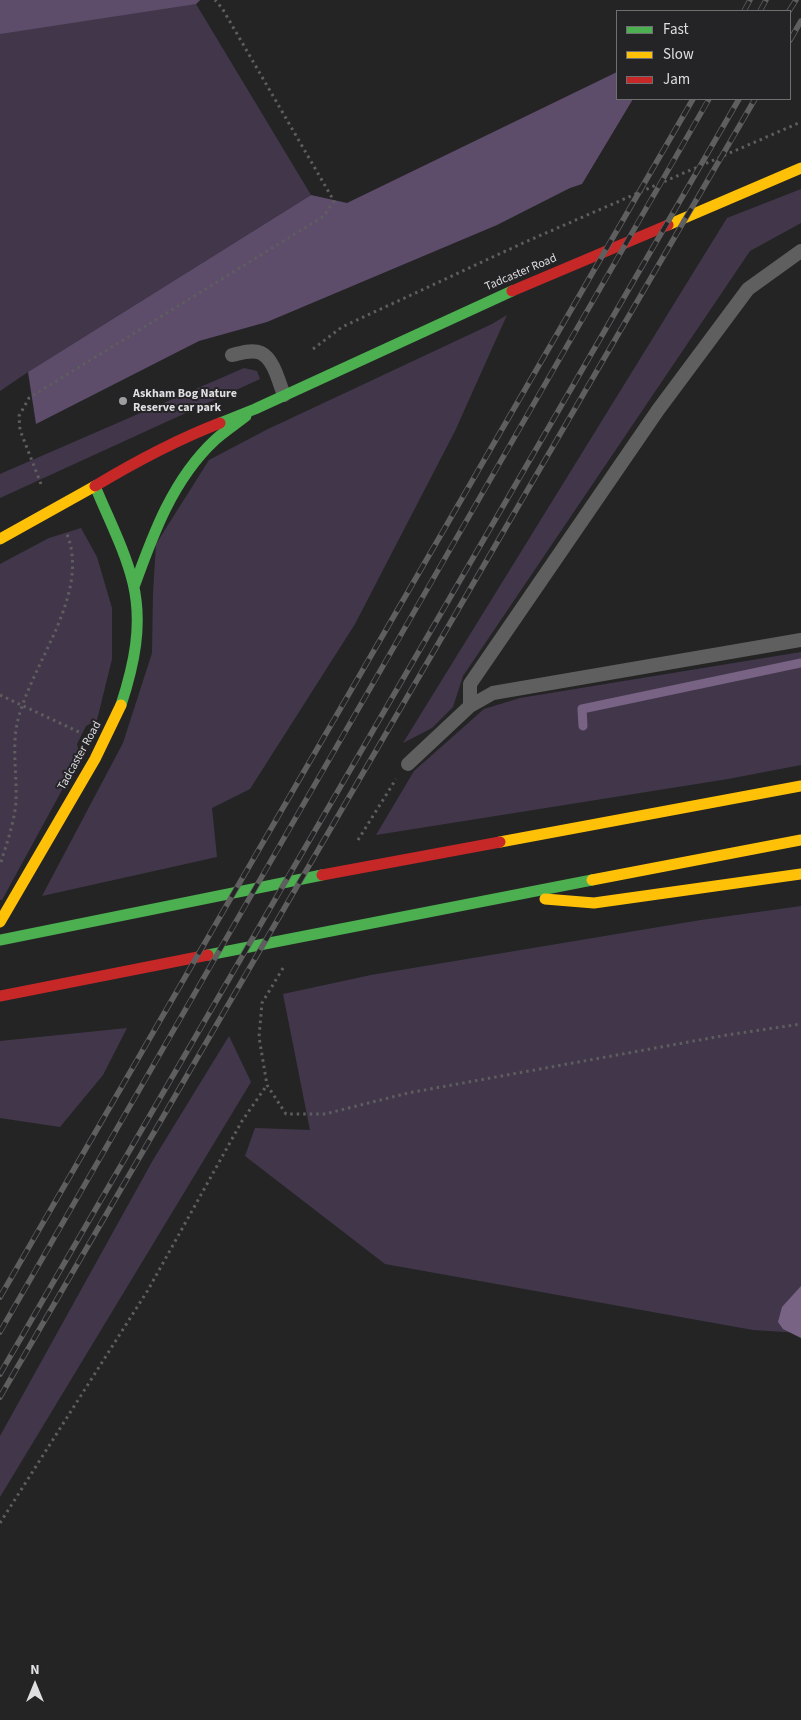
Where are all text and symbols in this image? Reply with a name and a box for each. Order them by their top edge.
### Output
legend [616,10,791,100]
text: Fast [663,19,689,40]
text: Slow [663,44,694,65]
text: Jam [663,69,690,90]
street label: Tadcaster Road [483,251,559,295]
place label: Askham Bog Nature Reserve car park [133,387,237,415]
marker: Askham Bog Nature Reserve car park [117,395,129,407]
street label: Tadcaster Road [55,719,105,793]
north arrow [10,1660,60,1710]
text: N [30,1660,40,1680]

